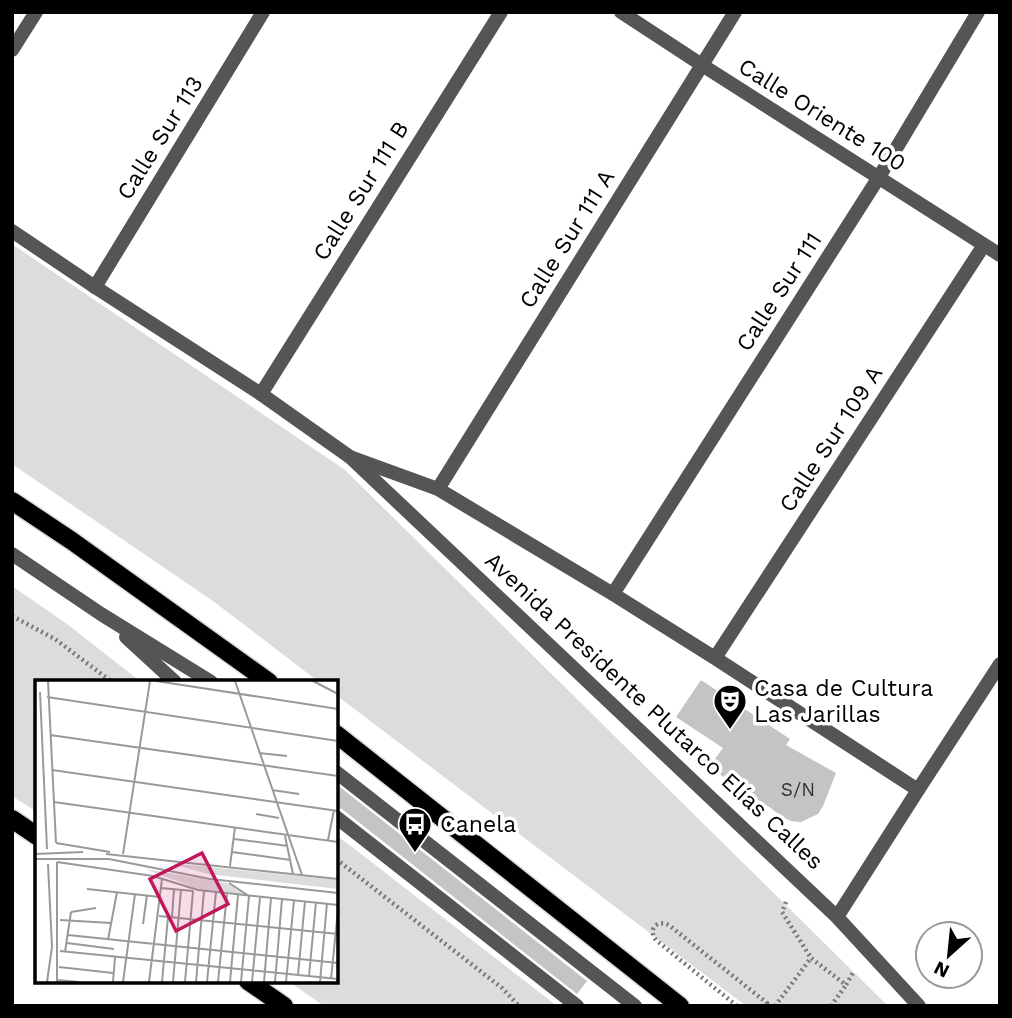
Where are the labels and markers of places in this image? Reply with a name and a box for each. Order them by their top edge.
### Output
place label: Casa de Cultura Las Jarillas [754,675,933,728]
theatre icon: Casa de Cultura Las Jarillas [711,682,749,731]
bus stop icon: Canela [396,805,434,854]
place label: Canela [440,811,516,838]

